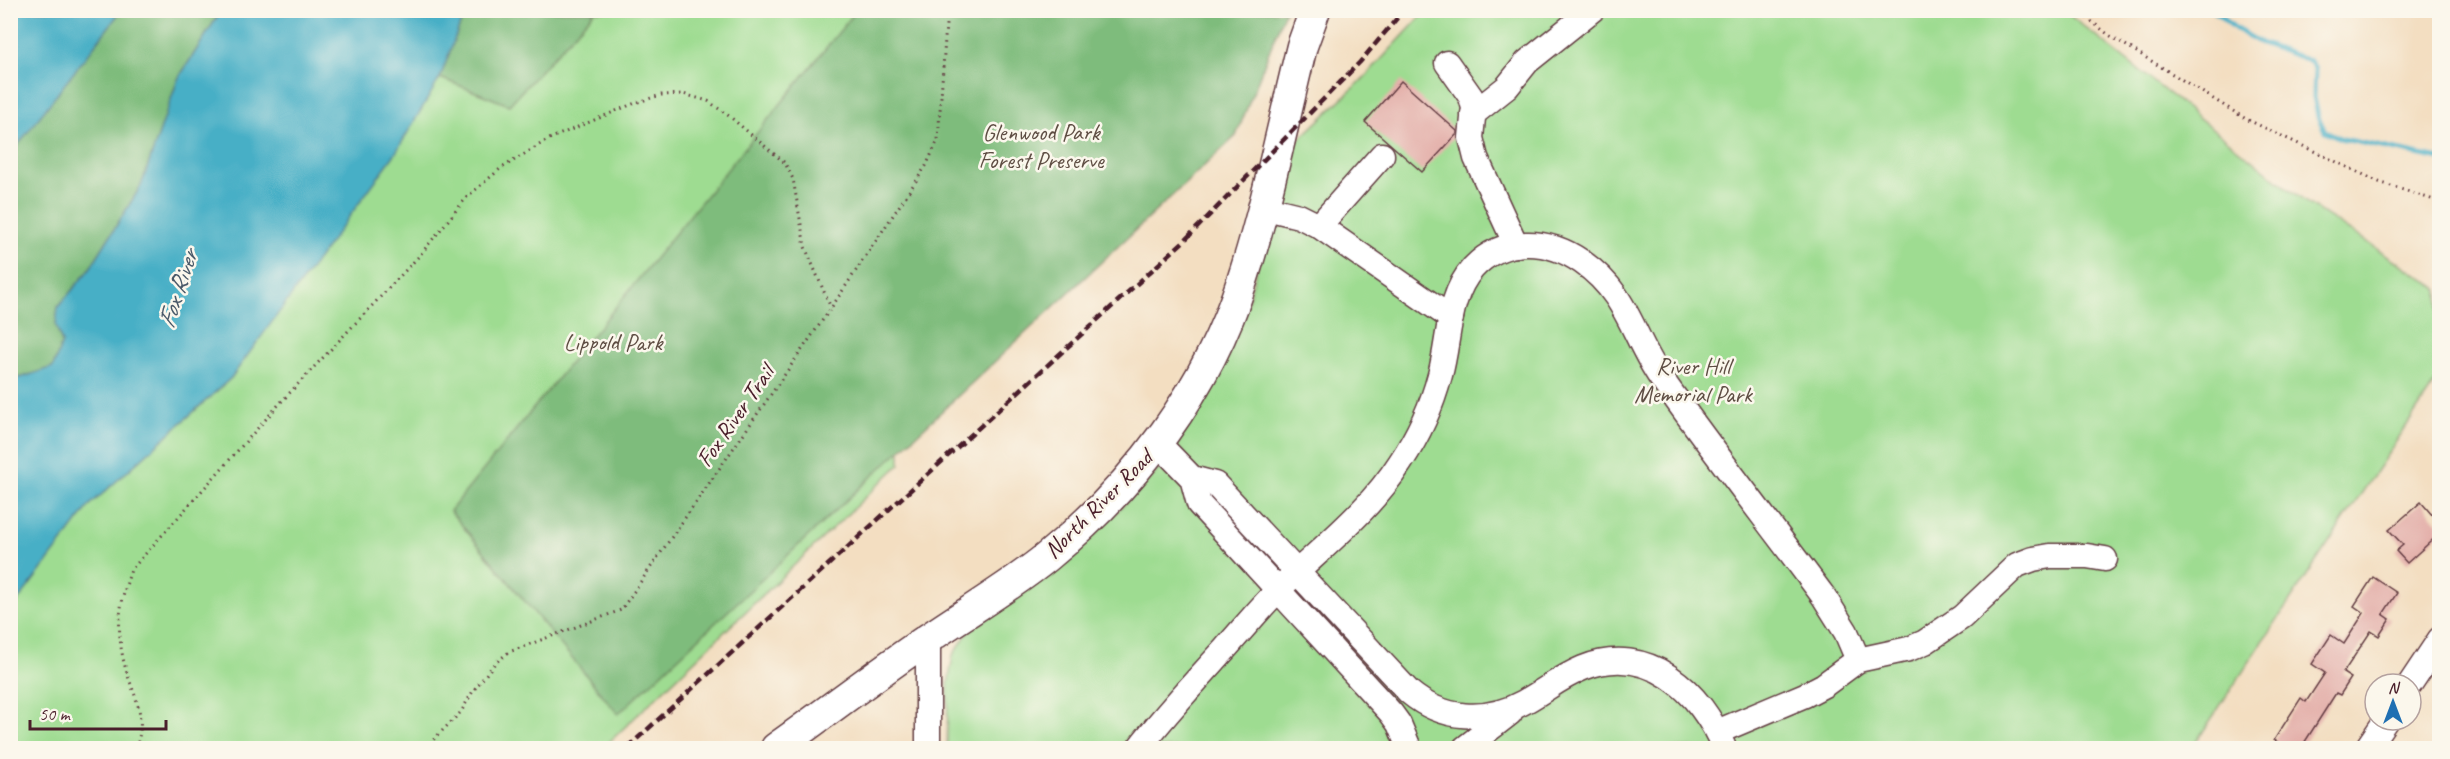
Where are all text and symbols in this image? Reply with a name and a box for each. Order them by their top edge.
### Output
park label: Glenwood Park Forest Preserve [978,117,1106,175]
water label: Fox River [149,242,207,332]
park label: Lippold Park [564,327,664,357]
park label: River Hill Memorial Park [1634,351,1754,409]
street label: Fox River Trail [689,356,783,472]
street label: North River Road [1037,441,1161,565]
north arrow [2363,672,2423,732]
text: N [2388,678,2401,698]
scale bar [30,693,166,731]
text: 50 m [39,703,72,725]

